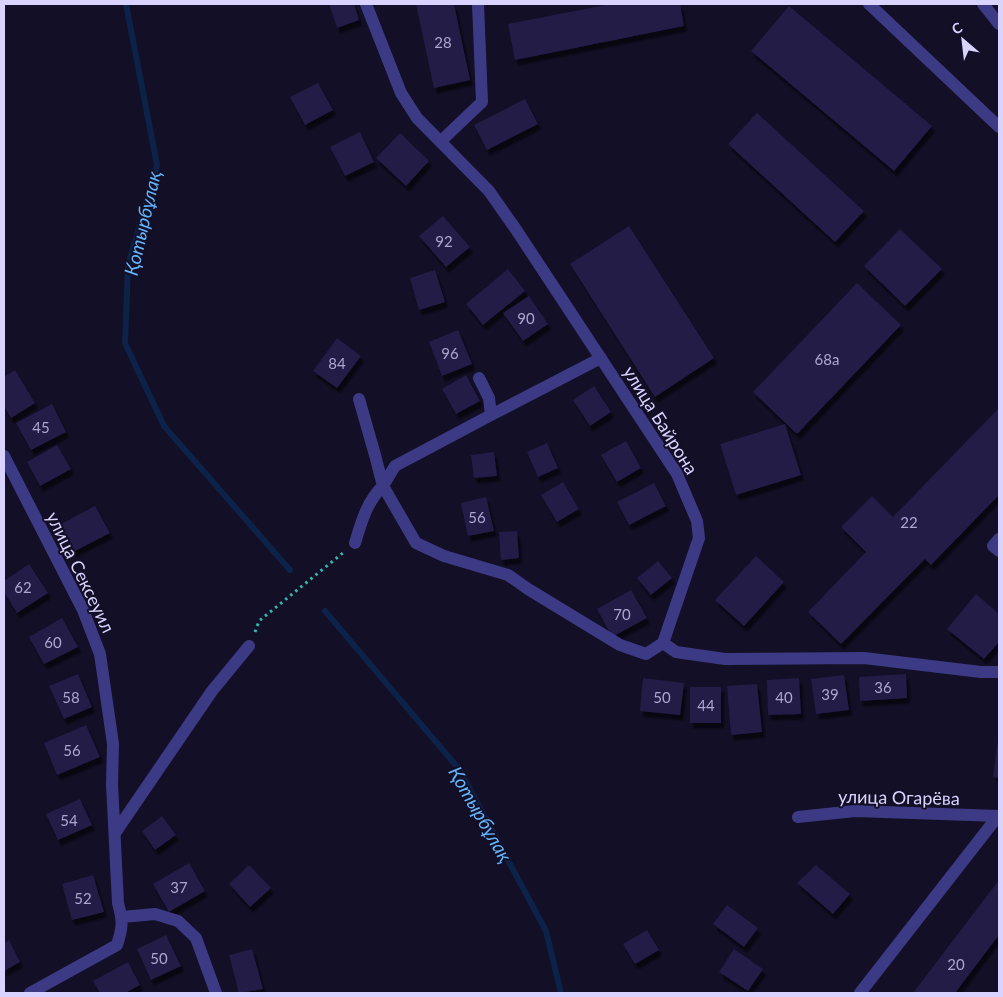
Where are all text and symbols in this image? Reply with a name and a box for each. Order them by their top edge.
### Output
north arrow [938,15,988,65]
text: С [949,18,965,38]
house number: 28 [434,33,452,51]
water label: Қотырбұлақ [119,168,165,278]
house number: 92 [435,232,453,250]
house number: 90 [517,309,535,327]
house number: 96 [441,344,459,362]
house number: 68а [815,350,839,368]
house number: 84 [328,354,346,372]
street label: улица Байрона [619,362,703,478]
house number: 45 [32,418,50,436]
street label: улица Сексеуил [42,508,120,636]
house number: 56 [468,508,486,526]
house number: 22 [900,513,918,531]
house number: 62 [14,578,32,596]
house number: 70 [613,605,631,623]
house number: 60 [44,633,62,651]
house number: 36 [874,678,892,696]
house number: 39 [821,685,839,703]
house number: 58 [62,688,80,706]
house number: 50 [653,688,671,706]
house number: 40 [775,688,793,706]
house number: 44 [697,696,715,714]
house number: 56 [63,741,81,759]
water label: Қотырбұлақ [444,762,518,866]
street label: улица Огарёва [838,785,960,809]
house number: 54 [60,811,78,829]
house number: 37 [170,878,188,896]
house number: 52 [74,889,92,907]
house number: 50 [150,949,168,967]
house number: 20 [947,955,965,973]

